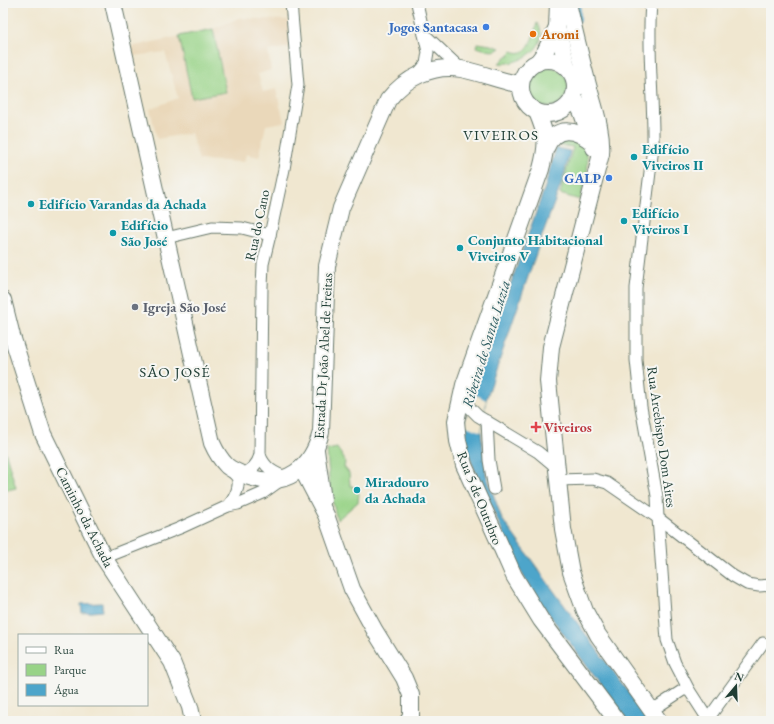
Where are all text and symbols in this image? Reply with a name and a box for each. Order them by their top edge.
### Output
place label: Jogos Santacasa [387,18,479,36]
marker: Jogos Santacasa [481,22,491,32]
place label: Aromi [540,25,579,43]
marker: Aromi [528,29,538,39]
district label: VIVEIROS [463,125,539,144]
place label: Edifício Viveiros II [642,140,703,174]
marker: Edifício Viveiros II [629,152,639,162]
place label: GALP [564,169,601,187]
marker: GALP [604,173,614,183]
street label: Rua do Cano [241,188,273,262]
place label: Edifício Varandas da Achada [39,195,207,213]
marker: Edifício Varandas da Achada [26,199,36,209]
place label: Edifício Viveiros I [632,204,688,238]
place label: Edifício São José [121,216,168,250]
marker: Edifício Viveiros I [619,216,629,226]
marker: Edifício São José [108,228,118,238]
place label: Conjunto Habitacional Viveiros V [468,231,603,265]
marker: Conjunto Habitacional Viveiros V [455,243,465,253]
street label: Estrada Dr João Abel de Freitas [310,272,336,440]
water label: Ribeira de Santa Luzia [457,278,514,410]
place label: Igreja São José [143,298,226,316]
marker: Igreja São José [130,302,140,312]
district label: SÃO JOSÉ [139,362,211,381]
street label: Rua Arcebispo Dom Aires [643,365,681,509]
place label: Viveiros [544,418,592,436]
marker: Viveiros [531,422,541,432]
street label: Rua 5 de Outubro [453,449,507,547]
street label: Caminho da Achada [52,464,118,571]
place label: Miradouro da Achada [365,473,429,507]
marker: Miradouro da Achada [352,485,362,495]
legend [18,634,148,706]
text: Rua [54,642,74,658]
text: Parque [54,662,86,678]
north arrow [716,666,756,706]
text: N [733,668,746,685]
text: Água [53,682,79,698]

